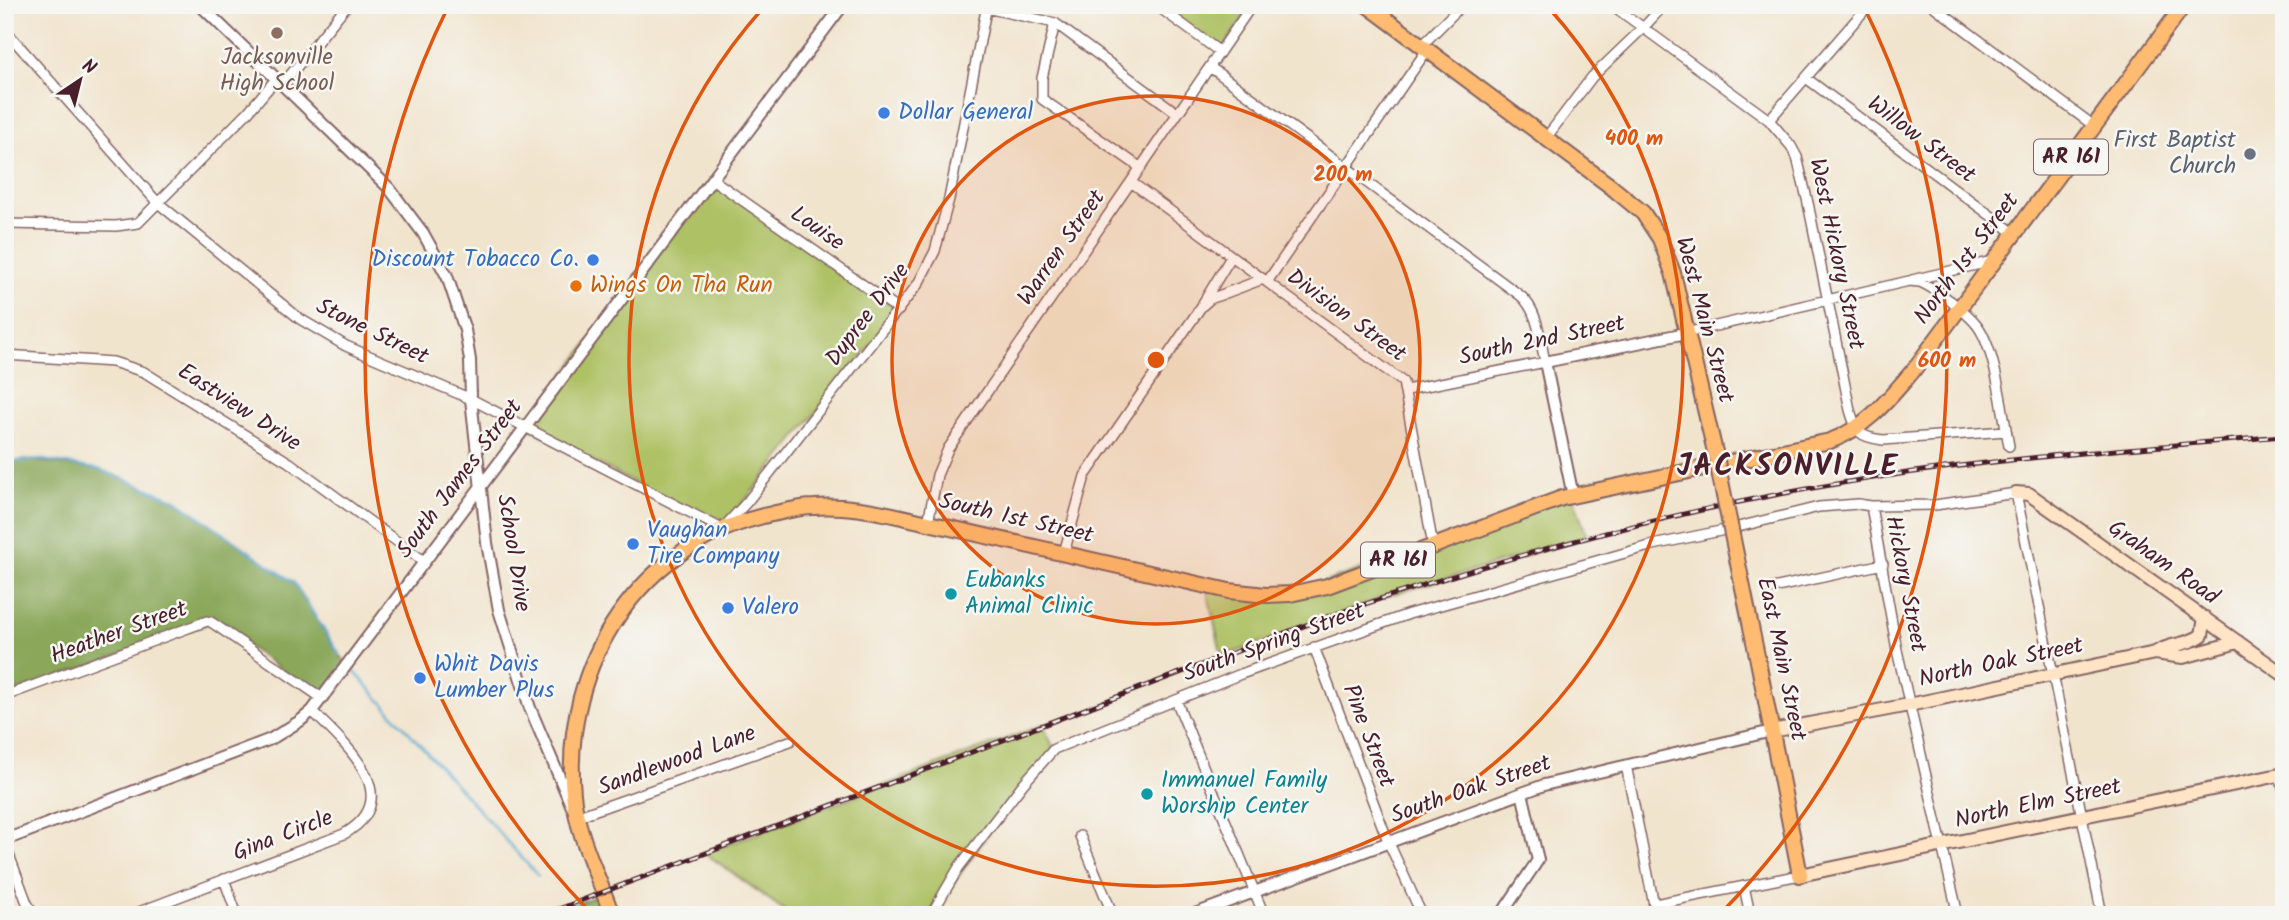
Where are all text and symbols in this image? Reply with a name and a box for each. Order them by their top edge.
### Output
marker: Jacksonville High School [269,25,285,41]
place label: Jacksonville High School [220,40,335,102]
north arrow [46,46,116,116]
text: N [75,52,102,83]
street label: Willow Street [1859,87,1984,194]
place label: Dollar General [898,95,1034,131]
marker: Dollar General [876,105,892,121]
text: 400 m [1605,123,1663,156]
place label: First Baptist Church [2113,123,2237,185]
road number: AR 161 [2034,140,2108,174]
marker: First Baptist Church [2242,146,2258,162]
street label: West Hickory Street [1798,155,1874,354]
text: 200 m [1313,159,1373,192]
street label: Warren Street [1009,182,1116,313]
street label: North 1st Street [1905,184,2029,333]
street label: Louise [782,197,852,261]
street label: West Main Street [1665,233,1744,408]
place label: Discount Tobacco Co. [371,242,579,278]
marker: Discount Tobacco Co. [585,252,601,268]
street label: Dupree Drive [817,255,919,375]
street label: Division Street [1278,260,1414,373]
place label: Wings On Tha Run [590,268,773,304]
marker: Wings On Tha Run [568,278,584,294]
street label: Stone Street [309,289,436,375]
street label: South 2nd Street [1456,306,1629,376]
text: 600 m [1918,345,1976,378]
centre of rings [1144,348,1168,372]
street label: Eastview Drive [170,354,308,462]
street label: South James Street [388,391,533,566]
district label: JACKSONVILLE [1677,443,1899,491]
street label: South 1st Street [935,484,1098,555]
street label: School Drive [486,492,540,614]
street label: Graham Road [2100,511,2227,615]
place label: Vaughan Tire Company [647,513,780,575]
street label: Hickory Street [1874,513,1936,656]
marker: Vaughan Tire Company [625,536,641,552]
road number: AR 161 [1361,542,1435,578]
place label: Eubanks Animal Clinic [965,563,1094,625]
street label: East Main Street [1746,574,1816,745]
marker: Eubanks Animal Clinic [943,586,959,602]
place label: Valero [742,590,799,626]
street label: Heather Street [46,591,194,674]
street label: South Spring Street [1178,593,1371,693]
marker: Valero [720,600,736,616]
street label: North Oak Street [1915,628,2088,698]
place label: Whit Davis Lumber Plus [434,647,554,709]
marker: Whit Davis Lumber Plus [412,670,428,686]
street label: Pine Street [1332,679,1405,794]
street label: Sandlewood Lane [593,716,761,806]
street label: South Oak Street [1386,745,1557,834]
place label: Immanuel Family Worship Center [1161,763,1327,825]
street label: North Elm Street [1952,769,2125,839]
marker: Immanuel Family Worship Center [1139,786,1155,802]
street label: Gina Circle [228,800,338,872]

